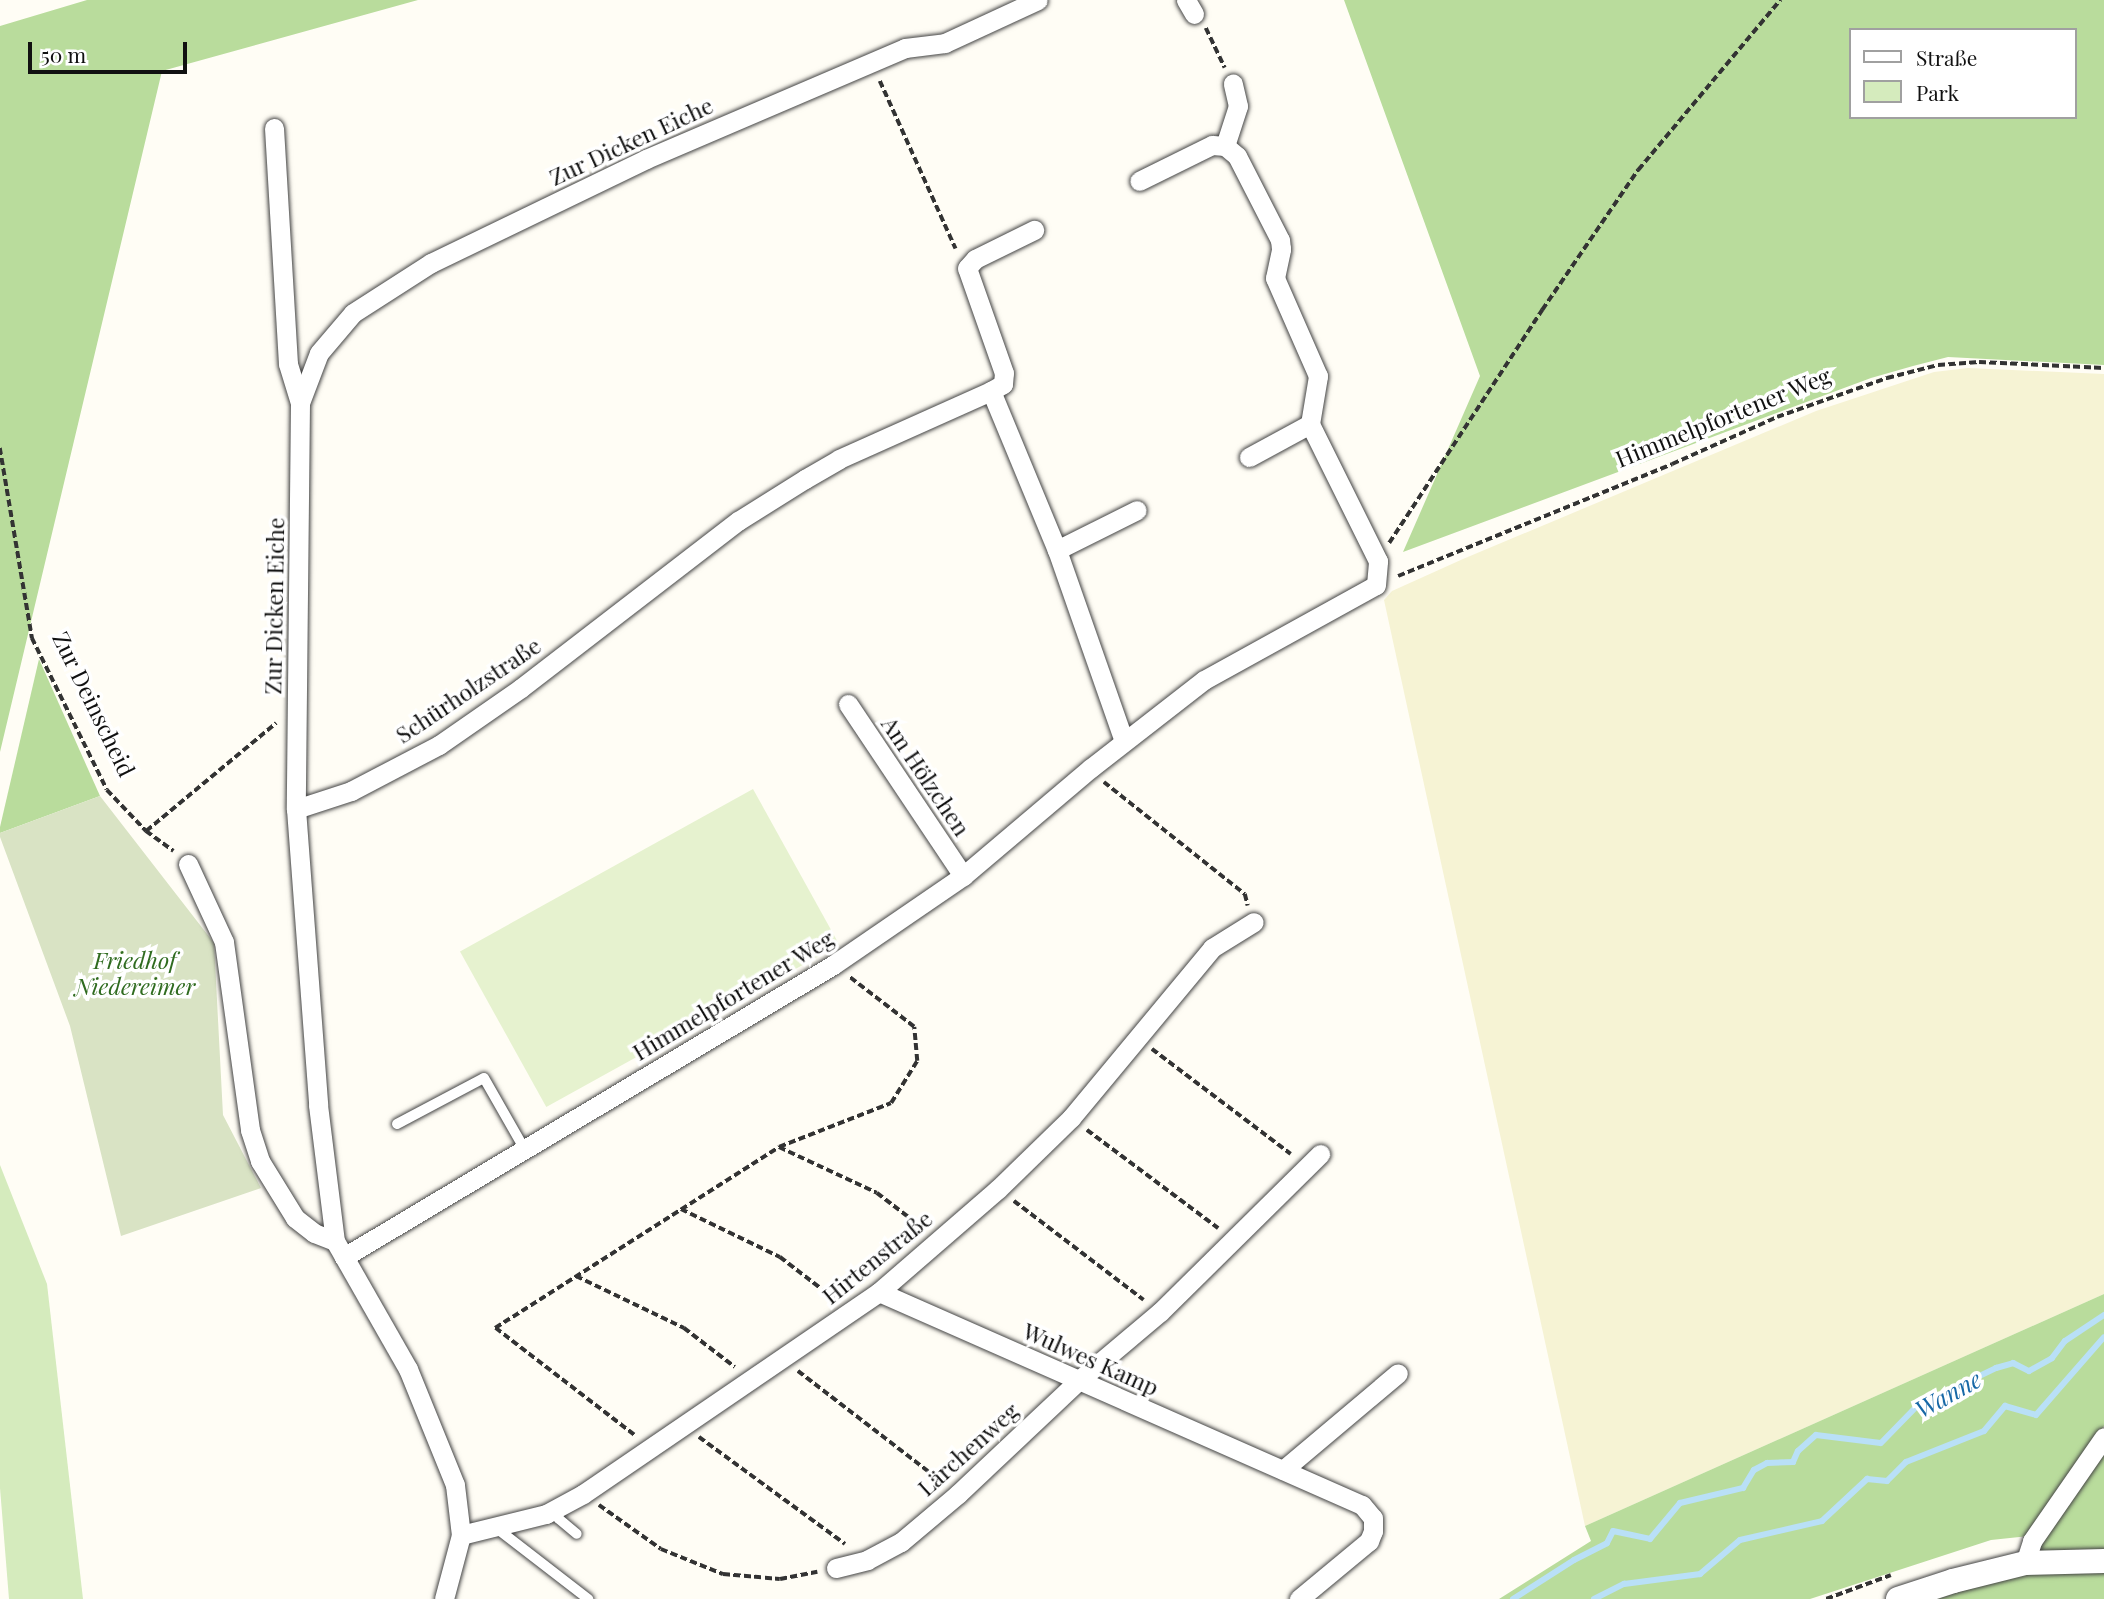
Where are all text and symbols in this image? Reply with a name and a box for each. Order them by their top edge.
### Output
scale bar [32,28,191,72]
legend [1848,28,2076,119]
text: 50 m [41,40,86,68]
text: Straße [1916,43,1977,71]
text: Park [1916,78,1959,106]
street label: Zur Dicken Eiche [545,91,717,191]
street label: Himmelpfortener Weg [1611,361,1835,473]
street label: Zur Dicken Eiche [259,517,289,695]
street label: Zur Deinscheid [47,627,141,781]
street label: Schürholzstraße [390,631,546,749]
street label: Am Hölzchen [876,711,976,841]
street label: Himmelpfortener Weg [627,924,839,1066]
park label: Friedhof Niedereimer [75,946,195,1000]
street label: Hirtenstraße [817,1204,937,1310]
street label: Wulwes Kamp [1019,1317,1163,1401]
water label: Wanne [1910,1364,1986,1424]
street label: Lärchenweg [912,1397,1024,1501]

